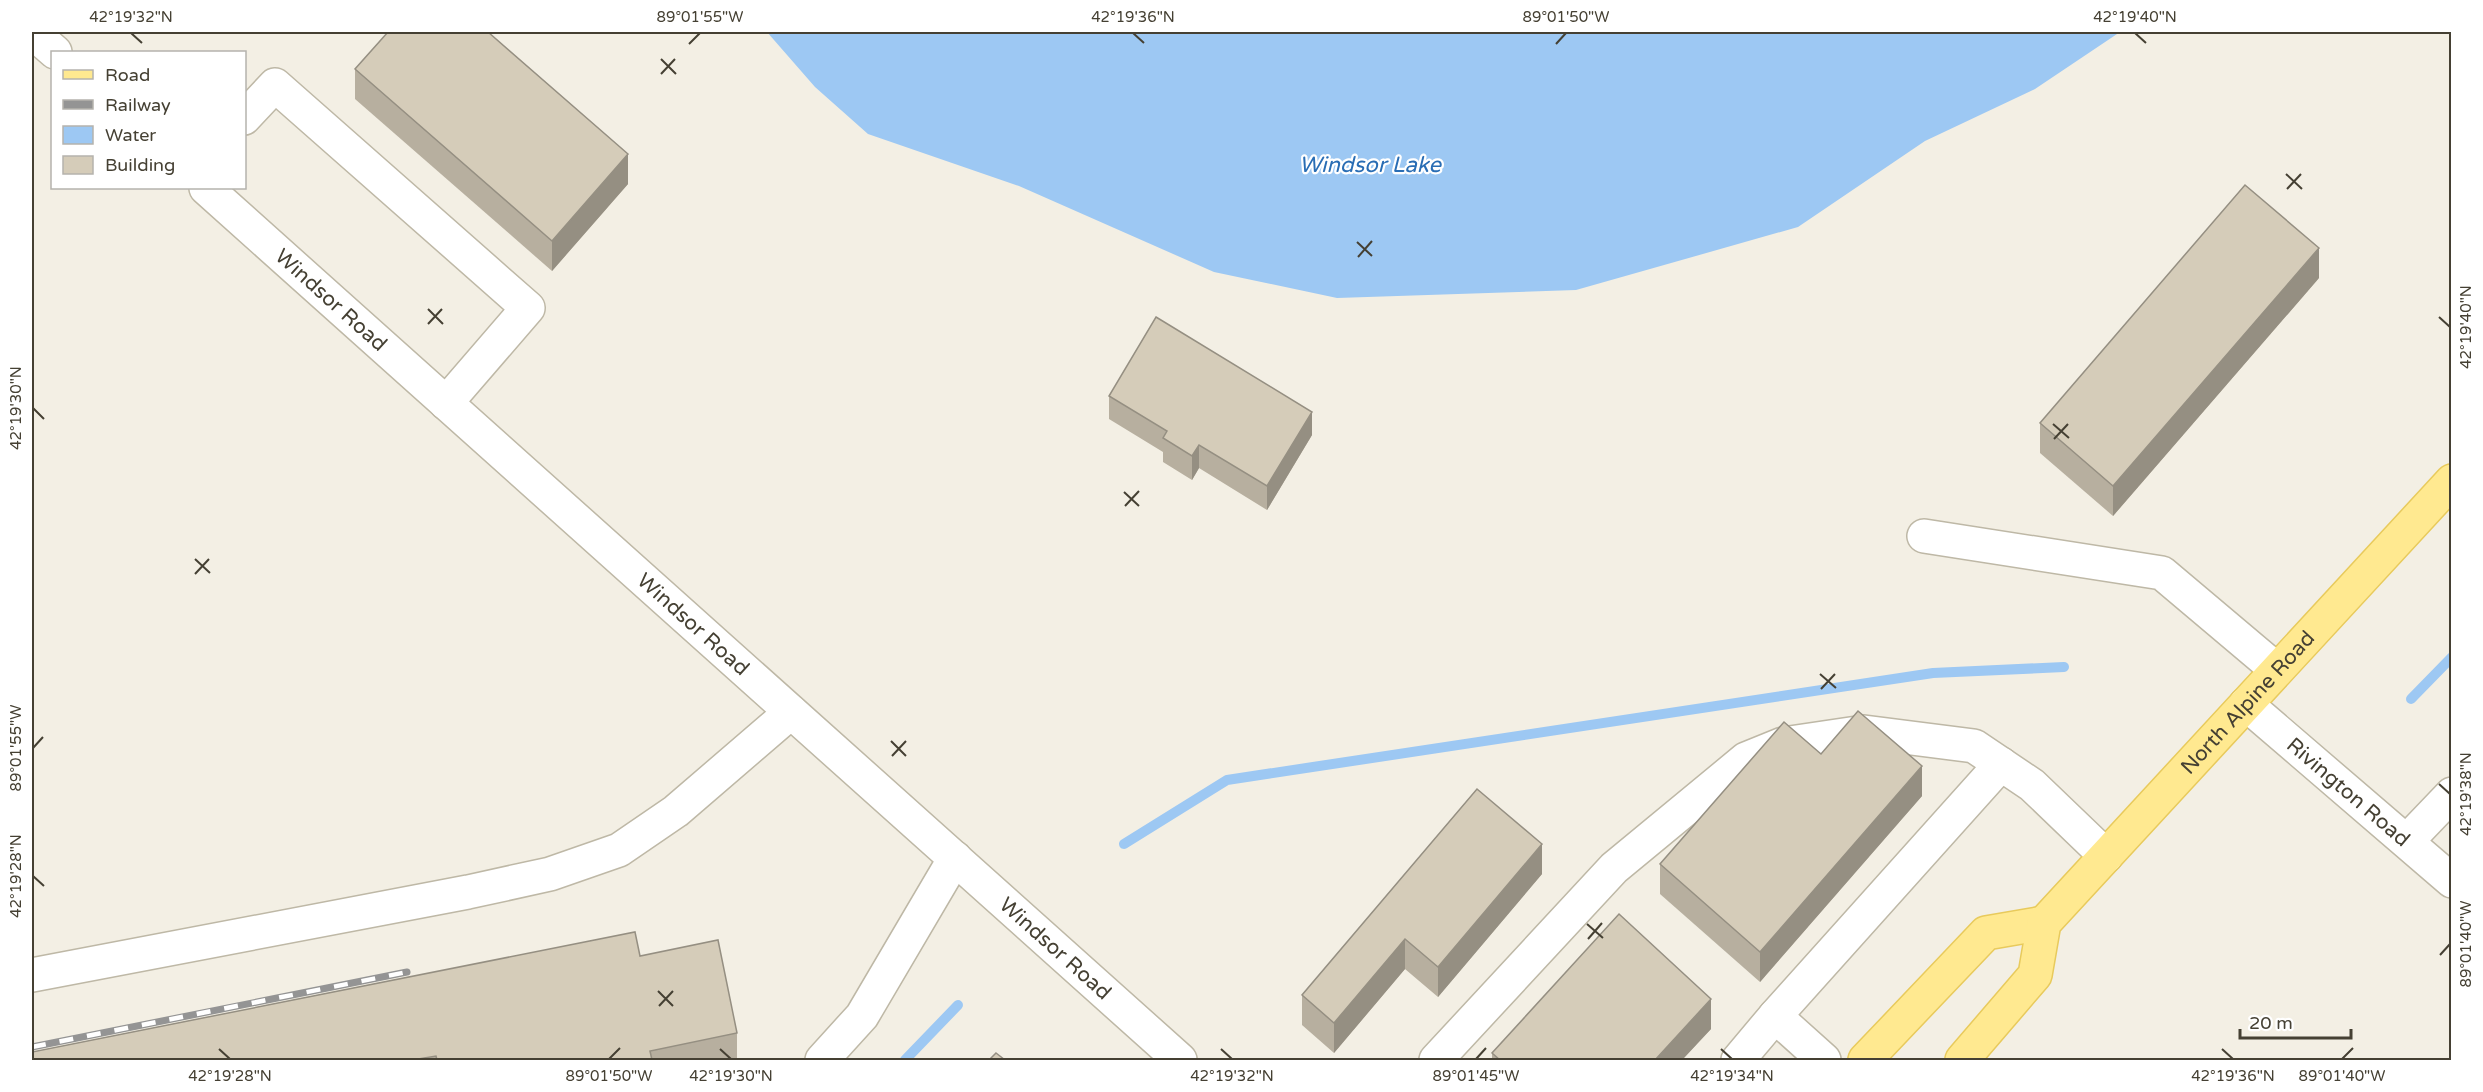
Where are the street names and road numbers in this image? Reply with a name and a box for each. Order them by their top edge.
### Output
street label: Windsor Road [270,244,392,357]
street label: Windsor Road [632,568,754,681]
street label: North Alpine Road [2176,626,2320,780]
street label: Rivington Road [2281,733,2415,852]
street label: Windsor Road [994,892,1116,1005]

